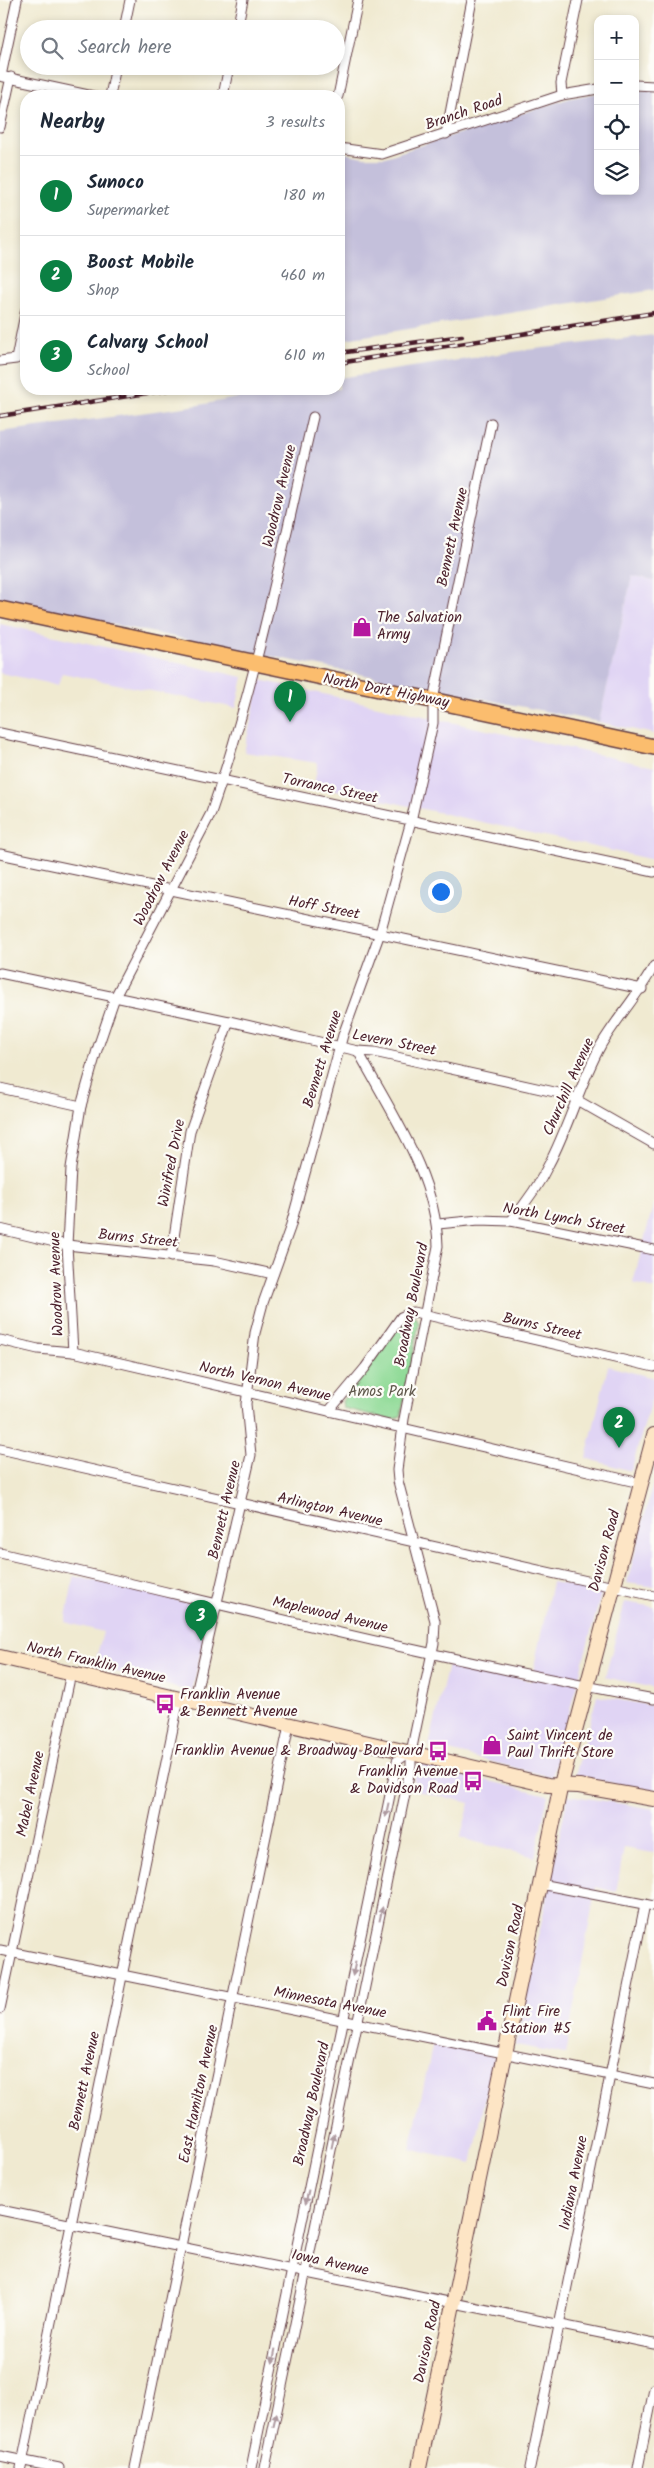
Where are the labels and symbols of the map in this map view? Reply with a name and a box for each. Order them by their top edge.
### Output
street label: Branch Road [422,88,506,137]
street label: Woodrow Avenue [257,442,304,550]
street label: Bennett Avenue [431,485,475,589]
place label: The Salvation Army [377,606,462,647]
shop icon: The Salvation Army [351,616,373,638]
street label: North Dort Highway [321,667,452,715]
pin: 1 [274,681,306,722]
street label: Torrance Street [280,767,380,811]
street label: Woodrow Avenue [128,826,197,930]
your location [428,879,454,905]
street label: Hoff Street [286,889,362,927]
street label: Bennett Avenue [297,1007,349,1111]
street label: Levern Street [350,1023,438,1063]
street label: Churchill Avenue [537,1034,601,1140]
street label: Winifred Drive [152,1117,192,1209]
street label: North Lynch Street [501,1196,627,1242]
street label: Burns Street [97,1223,179,1255]
street label: Woodrow Avenue [43,1231,71,1337]
street label: Broadway Boulevard [388,1240,436,1369]
street label: Burns Street [500,1306,584,1348]
street label: North Vernon Avenue [197,1355,333,1409]
park label: Amos Park [348,1380,417,1404]
pin: 2 [603,1407,635,1448]
street label: Bennett Avenue [202,1458,248,1562]
street label: Arlington Avenue [275,1486,385,1534]
street label: Davison Road [583,1507,628,1595]
street label: Maplewood Avenue [270,1590,390,1640]
pin: 3 [185,1600,217,1641]
street label: North Franklin Avenue [24,1635,168,1691]
place label: Franklin Avenue & Bennett Avenue [180,1683,298,1724]
bus stop icon: Franklin Avenue & Bennett Avenue [154,1693,176,1715]
place label: Saint Vincent de Paul Thrift Store [507,1724,614,1765]
shop icon: Saint Vincent de Paul Thrift Store [481,1734,503,1756]
place label: Franklin Avenue & Broadway Boulevard [174,1739,424,1763]
bus stop icon: Franklin Avenue & Broadway Boulevard [427,1740,449,1762]
street label: Mabel Avenue [10,1749,52,1839]
place label: Franklin Avenue & Davidson Road [350,1760,459,1801]
bus stop icon: Franklin Avenue & Davidson Road [462,1770,484,1792]
one-way arrow [383,1803,391,1818]
street label: Davison Road [491,1902,532,1990]
one-way arrow [377,1905,385,1921]
one-way arrow [350,1962,358,1977]
street label: Minnesota Avenue [272,1980,389,2026]
place label: Flint Fire Station #5 [502,2000,572,2041]
public building icon: Flint Fire Station #5 [476,2010,498,2032]
street label: East Hamilton Avenue [173,2022,225,2165]
street label: Bennett Avenue [63,2029,107,2133]
street label: Broadway Boulevard [287,2039,337,2168]
one-way arrow [330,2133,338,2149]
street label: Indiana Avenue [553,2133,595,2232]
one-way arrow [302,2189,310,2205]
street label: Iowa Avenue [289,2243,371,2283]
street label: Davison Road [408,2298,449,2386]
one-way arrow [270,2348,278,2364]
one-way arrow [271,2413,279,2428]

